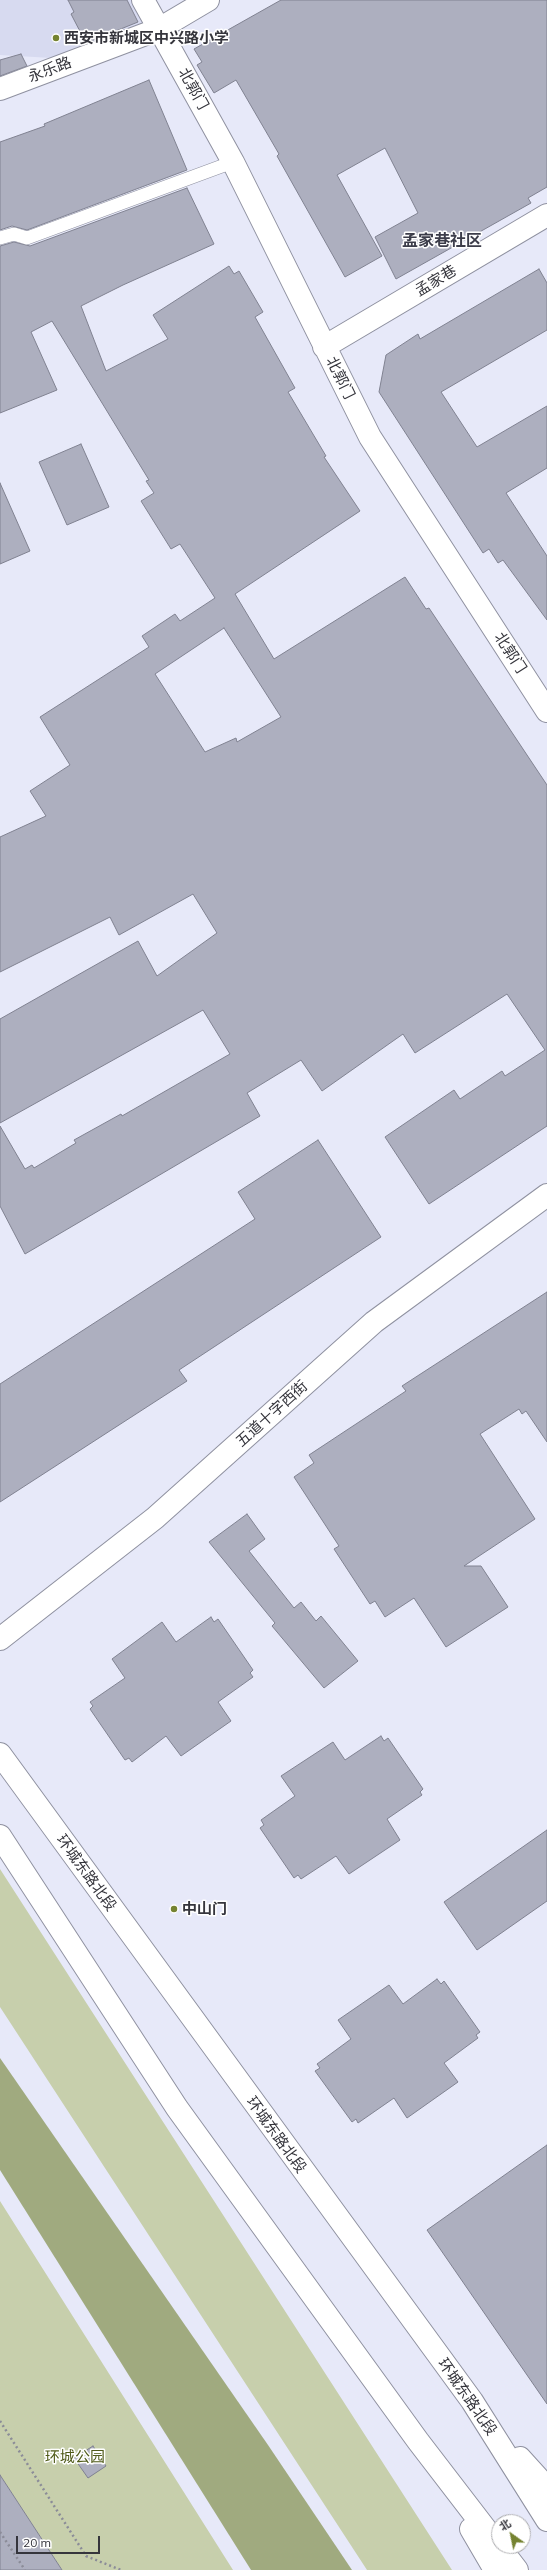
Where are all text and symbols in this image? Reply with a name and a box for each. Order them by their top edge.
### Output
place label: 西安市新城区中兴路小学 [64,29,229,47]
marker: 西安市新城区中兴路小学 [51,33,61,43]
street label: 永乐路 [26,54,74,86]
street label: 北郭门 [174,65,212,113]
district label: 孟家巷社区 [402,231,482,251]
street label: 孟家巷 [412,262,460,300]
street label: 北郭门 [322,354,358,402]
street label: 北郭门 [490,629,530,677]
street label: 五道十字西街 [233,1377,311,1451]
street label: 环城东路北段 [52,1831,120,1915]
place label: 中山门 [182,1900,227,1918]
marker: 中山门 [169,1904,179,1914]
street label: 环城东路北段 [242,2093,310,2177]
street label: 环城东路北段 [434,2355,500,2439]
park label: 环城公园 [45,2448,105,2466]
north arrow [491,2514,531,2554]
text: 北 [497,2516,513,2534]
scale bar [18,2528,102,2554]
text: 20 m [23,2535,51,2550]

